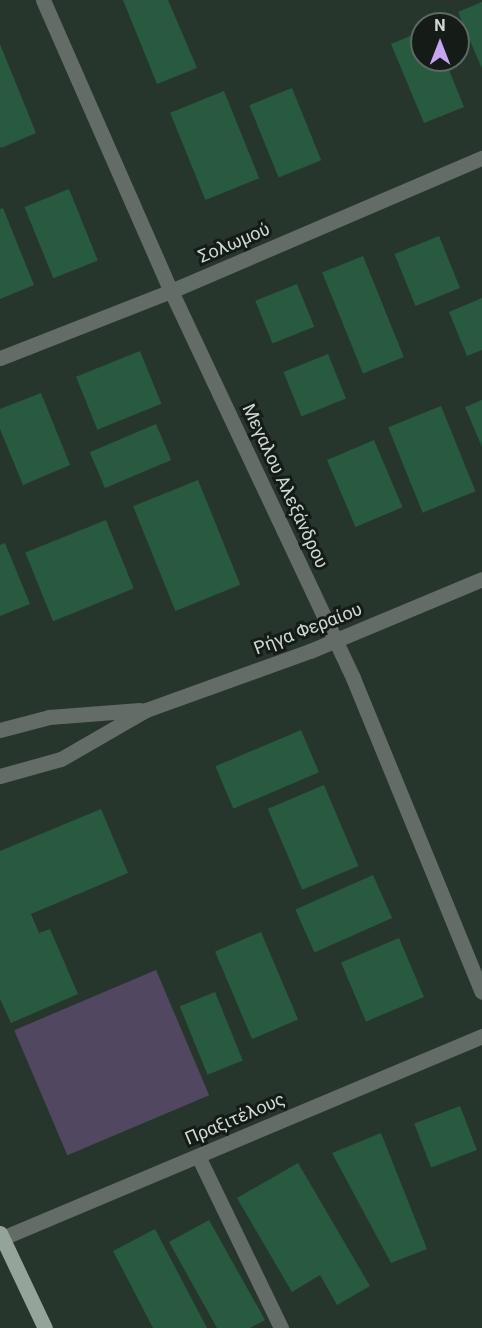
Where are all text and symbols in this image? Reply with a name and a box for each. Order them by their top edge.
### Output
north arrow [410,12,470,72]
text: N [434,16,446,35]
street label: Σολωμού [195,218,273,268]
street label: Μεγαλου Αλεξάνδρου [237,400,333,572]
street label: Ρήγα Φεραίου [251,598,365,660]
street label: Πραξιτέλους [182,1088,288,1150]

